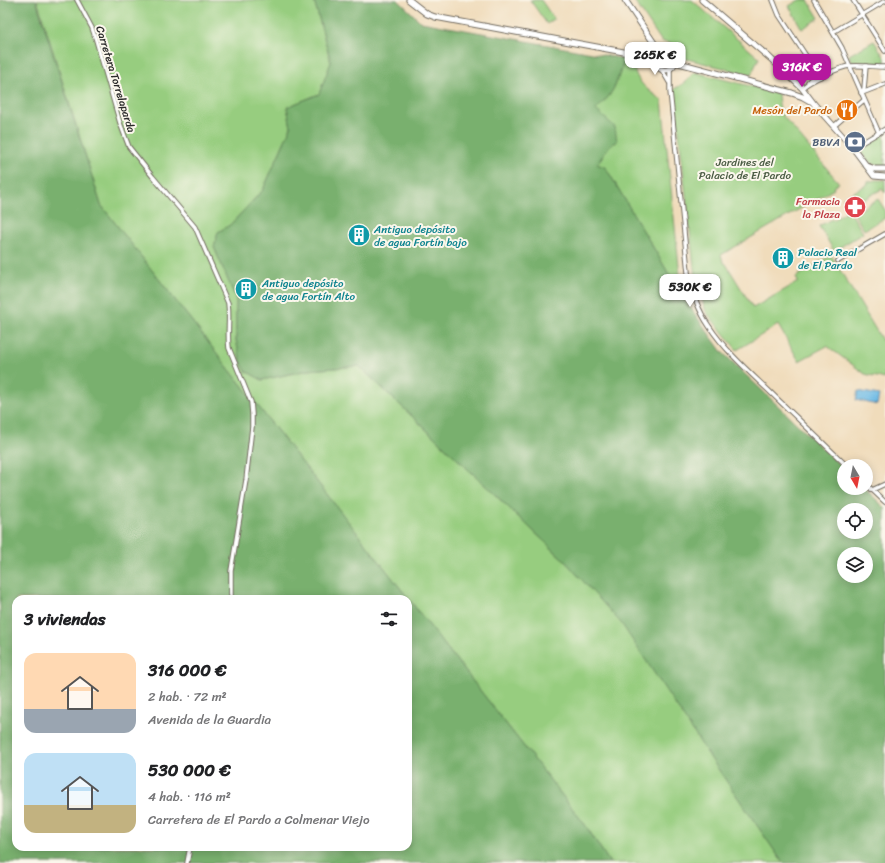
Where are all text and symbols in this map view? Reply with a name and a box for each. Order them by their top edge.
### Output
street label: Carretera Torrelaparda [90,24,141,135]
pin: 265K € [622,42,688,76]
text: 265K € [634,43,676,66]
pin: 316K € [769,54,835,88]
text: 316K € [782,55,822,78]
restaurant icon: Mesón del Pardo [834,97,860,123]
place label: Mesón del Pardo [752,101,832,120]
bank icon: BBVA [842,129,868,155]
place label: BBVA [812,133,840,152]
park label: Jardines del Palacio de El Pardo [699,153,792,185]
place label: Farmacia la Plaza [796,192,840,224]
pharmacy icon: Farmacia la Plaza [842,194,868,220]
place label: Antiguo depósito de agua Fortín bajo [373,220,467,252]
building icon: Antiguo depósito de agua Fortín bajo [346,222,372,248]
place label: Palacio Real de El Pardo [798,243,858,275]
building icon: Palacio Real de El Pardo [770,245,796,271]
place label: Antiguo depósito de agua Fortín Alto [261,274,356,306]
pin: 530K € [657,274,723,308]
text: 530K € [668,275,712,298]
building icon: Antiguo depósito de agua Fortín Alto [233,276,259,302]
north arrow [837,459,873,495]
map controls [837,459,873,583]
button: locate [837,503,873,539]
button: layers [837,547,873,583]
text: 3 viviendas [24,604,106,634]
icon: filters [378,608,400,630]
text: 316 000 € [148,655,227,685]
icon: home [56,669,104,717]
text: 2 hab. · 72 m² [148,685,227,708]
text: Avenida de la Guardia [148,708,271,731]
text: 530 000 € [148,755,231,785]
icon: home [56,769,104,817]
text: 4 hab. · 116 m² [148,785,231,808]
text: Carretera de El Pardo a Colmenar Viejo [148,808,370,831]

